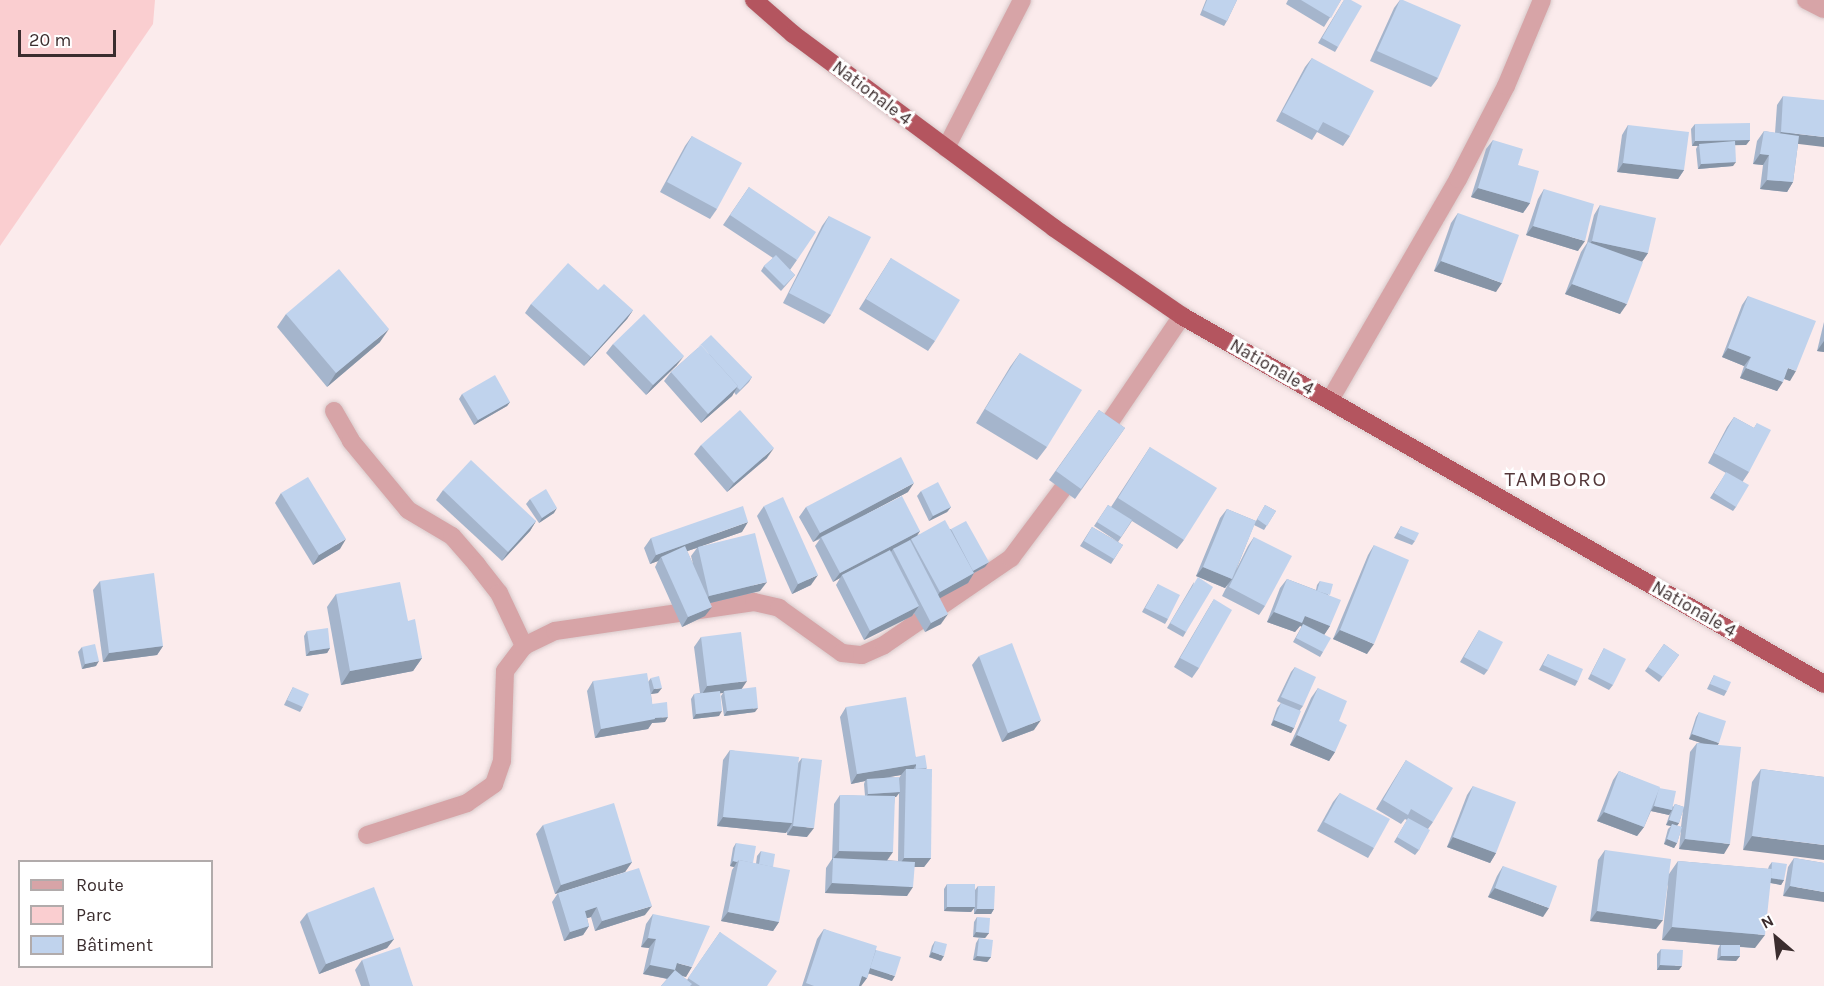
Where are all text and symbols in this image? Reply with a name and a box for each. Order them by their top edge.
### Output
scale bar [21,18,118,56]
text: 20 m [29,29,71,51]
street label: Nationale 4 [828,56,916,130]
street label: Nationale 4 [1226,334,1318,400]
district label: TAMBORO [1504,466,1608,492]
street label: Nationale 4 [1648,576,1740,642]
legend [18,860,213,968]
text: Route [76,874,124,896]
text: Parc [76,904,112,926]
north arrow [1746,908,1806,968]
text: N [1758,911,1777,933]
text: Bâtiment [76,934,153,956]

